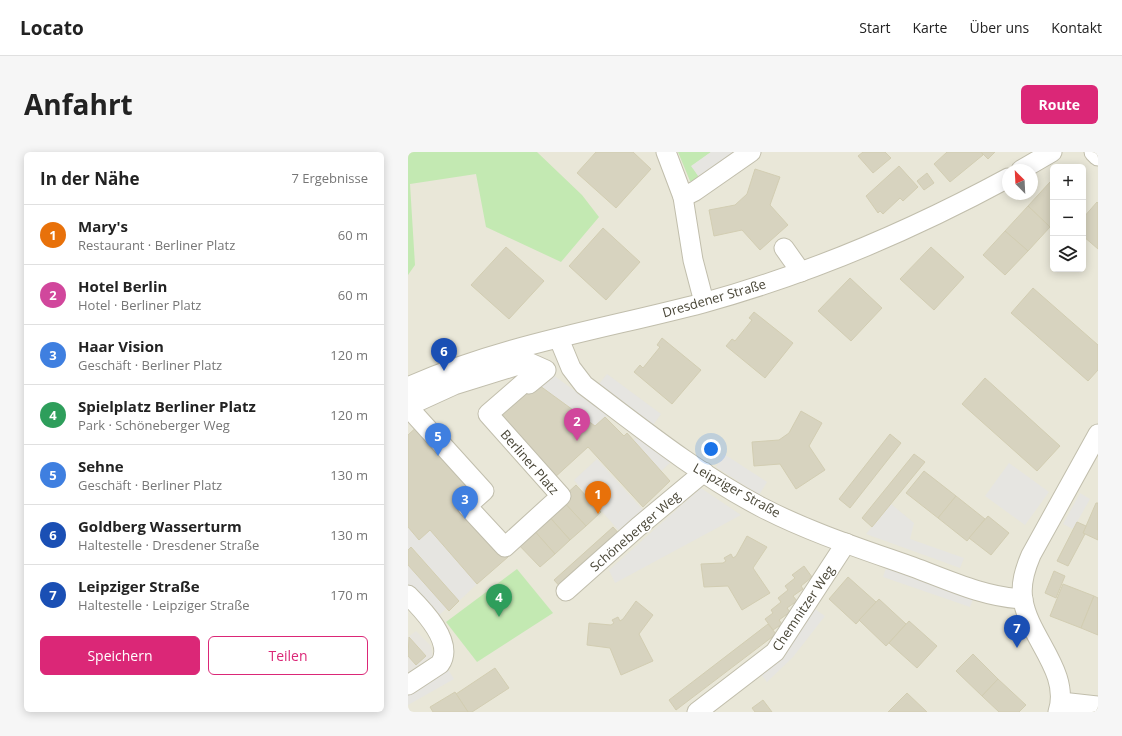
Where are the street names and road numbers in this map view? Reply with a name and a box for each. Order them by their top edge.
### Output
street label: Dresdener Straße [660,275,768,321]
street label: Berliner Platz [497,426,563,498]
street label: Leipziger Straße [690,459,784,521]
street label: Schöneberger Weg [586,487,684,575]
street label: Chemnitzer Weg [768,562,838,654]

